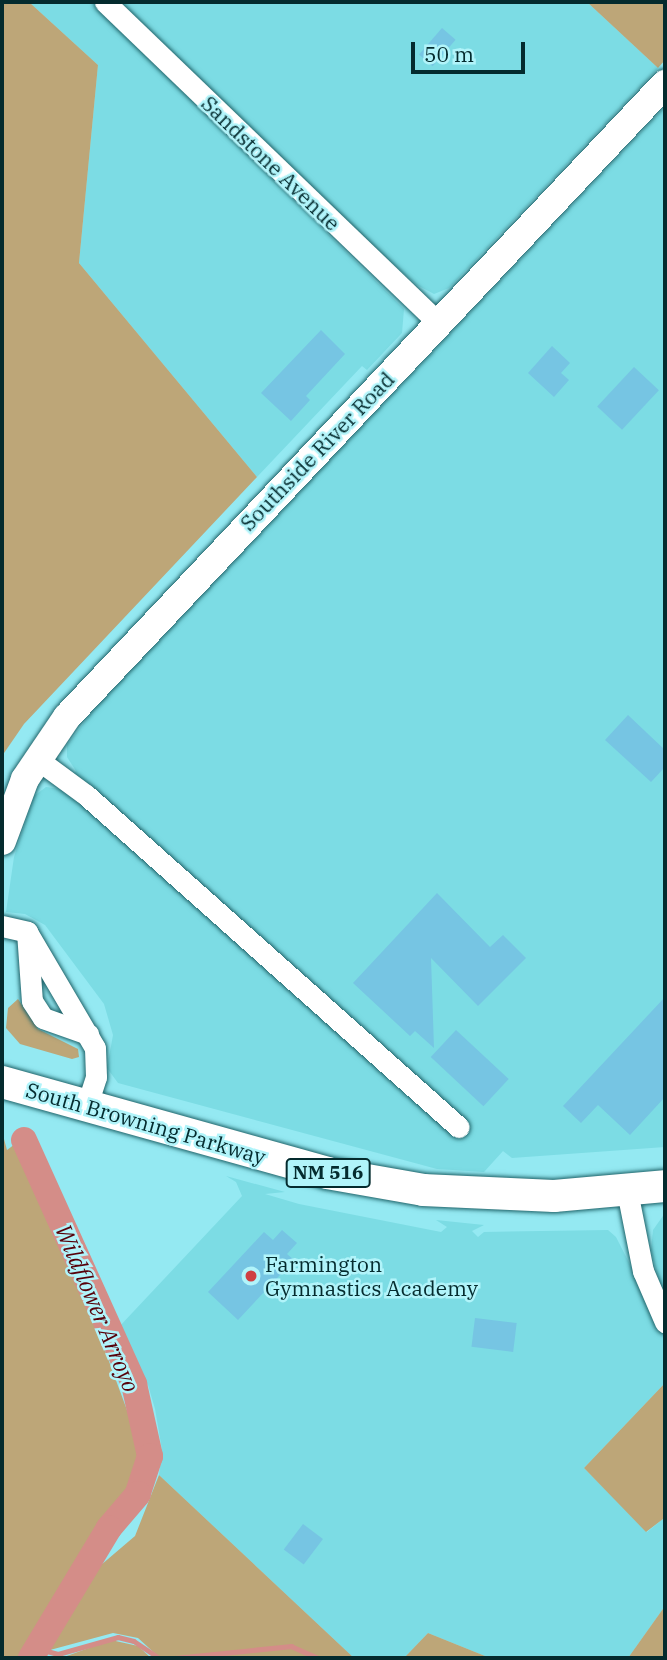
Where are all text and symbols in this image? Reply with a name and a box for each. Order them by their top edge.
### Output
scale bar [415,28,529,72]
text: 50 m [424,40,474,68]
street label: Sandstone Avenue [197,90,345,236]
street label: Southside River Road [235,366,399,536]
street label: South Browning Parkway [23,1077,269,1169]
road number: NM 516 [284,1158,372,1189]
water label: Wildflower Arroyo [50,1220,146,1396]
place label: Farmington Gymnastics Academy [265,1251,478,1301]
marker: Farmington Gymnastics Academy [243,1268,259,1284]

